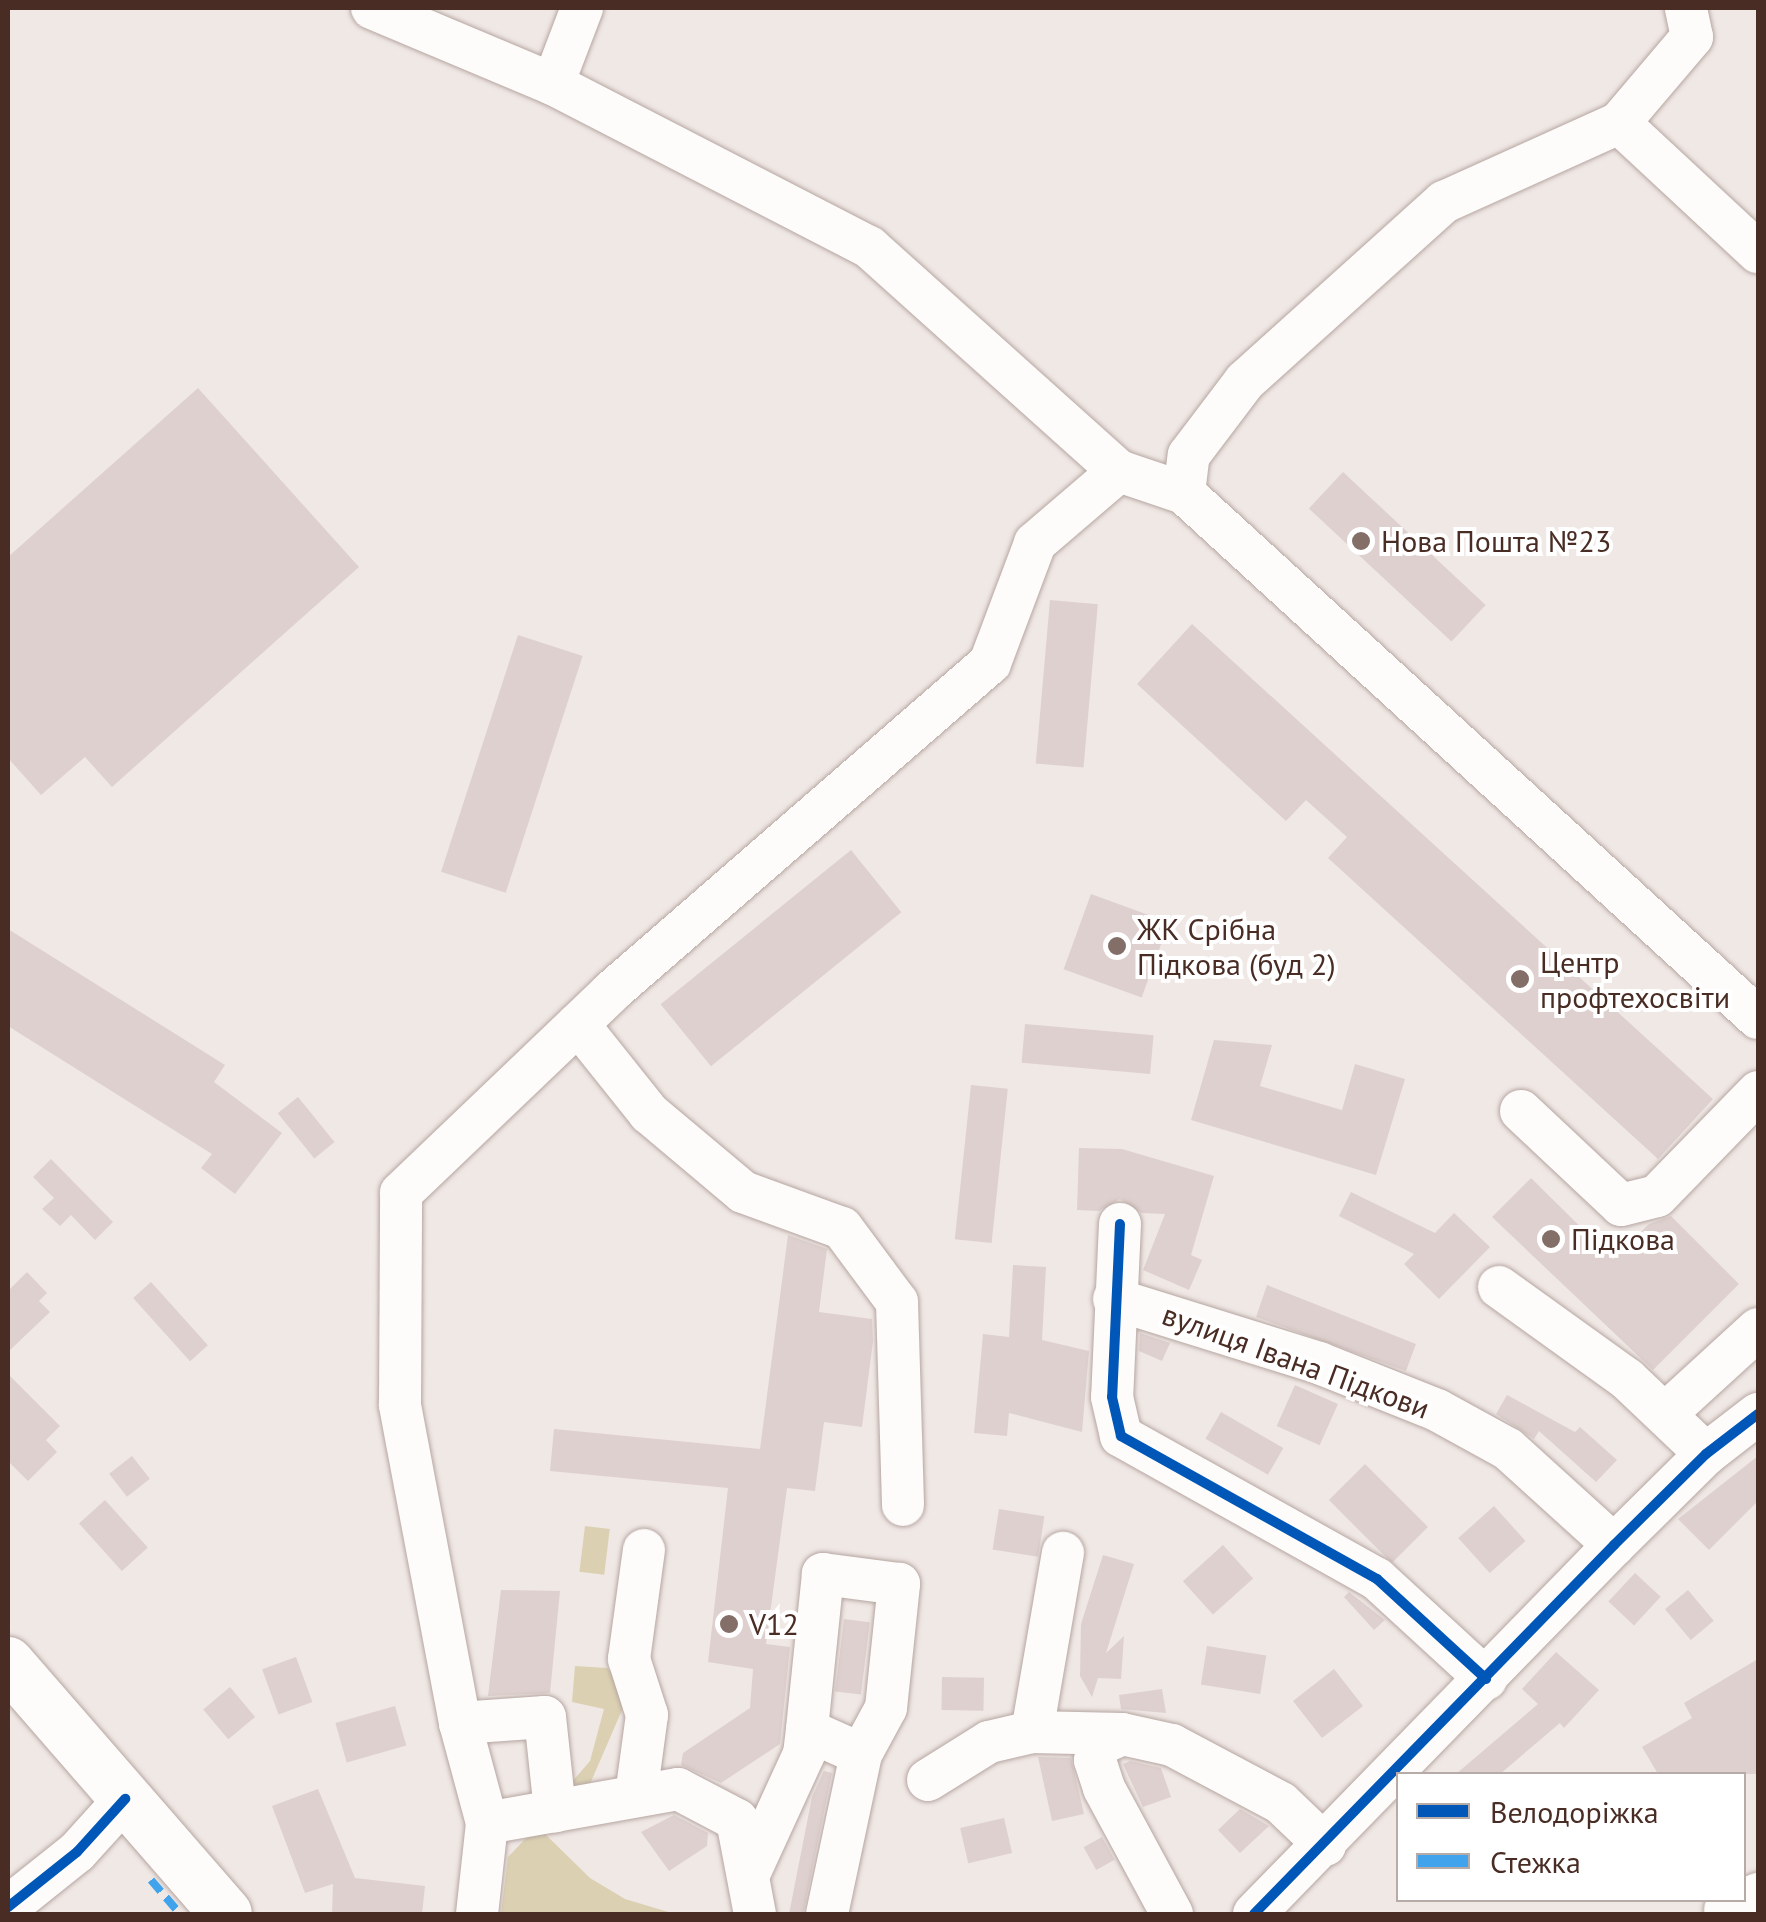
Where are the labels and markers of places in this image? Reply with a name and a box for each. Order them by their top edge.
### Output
place label: Нова Пошта №23 [1381,523,1611,559]
marker: Нова Пошта №23 [1350,530,1372,552]
place label: ЖК Срібна Підкова (буд 2) [1137,911,1336,982]
marker: ЖК Срібна Підкова (буд 2) [1106,935,1128,957]
place label: Центр профтехосвіти [1540,944,1730,1014]
marker: Центр профтехосвіти [1509,968,1531,990]
place label: Підкова [1571,1221,1675,1257]
marker: Підкова [1540,1228,1562,1250]
place label: V12 [749,1606,799,1642]
marker: V12 [718,1613,740,1635]

